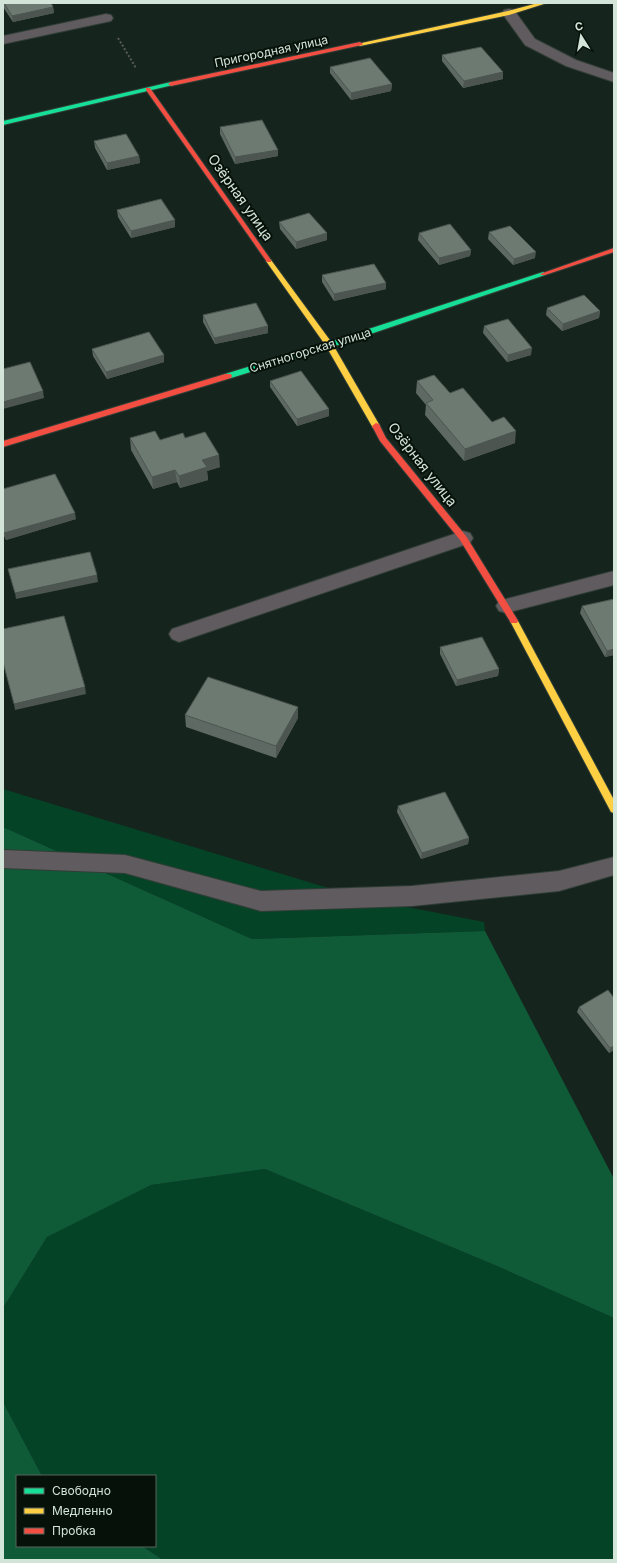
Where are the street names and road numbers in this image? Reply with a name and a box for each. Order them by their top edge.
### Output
street label: Пригородная улица [213,32,329,70]
street label: Озёрная улица [205,150,277,244]
street label: Снятногорская улица [247,324,373,376]
street label: Озёрная улица [385,419,461,509]

